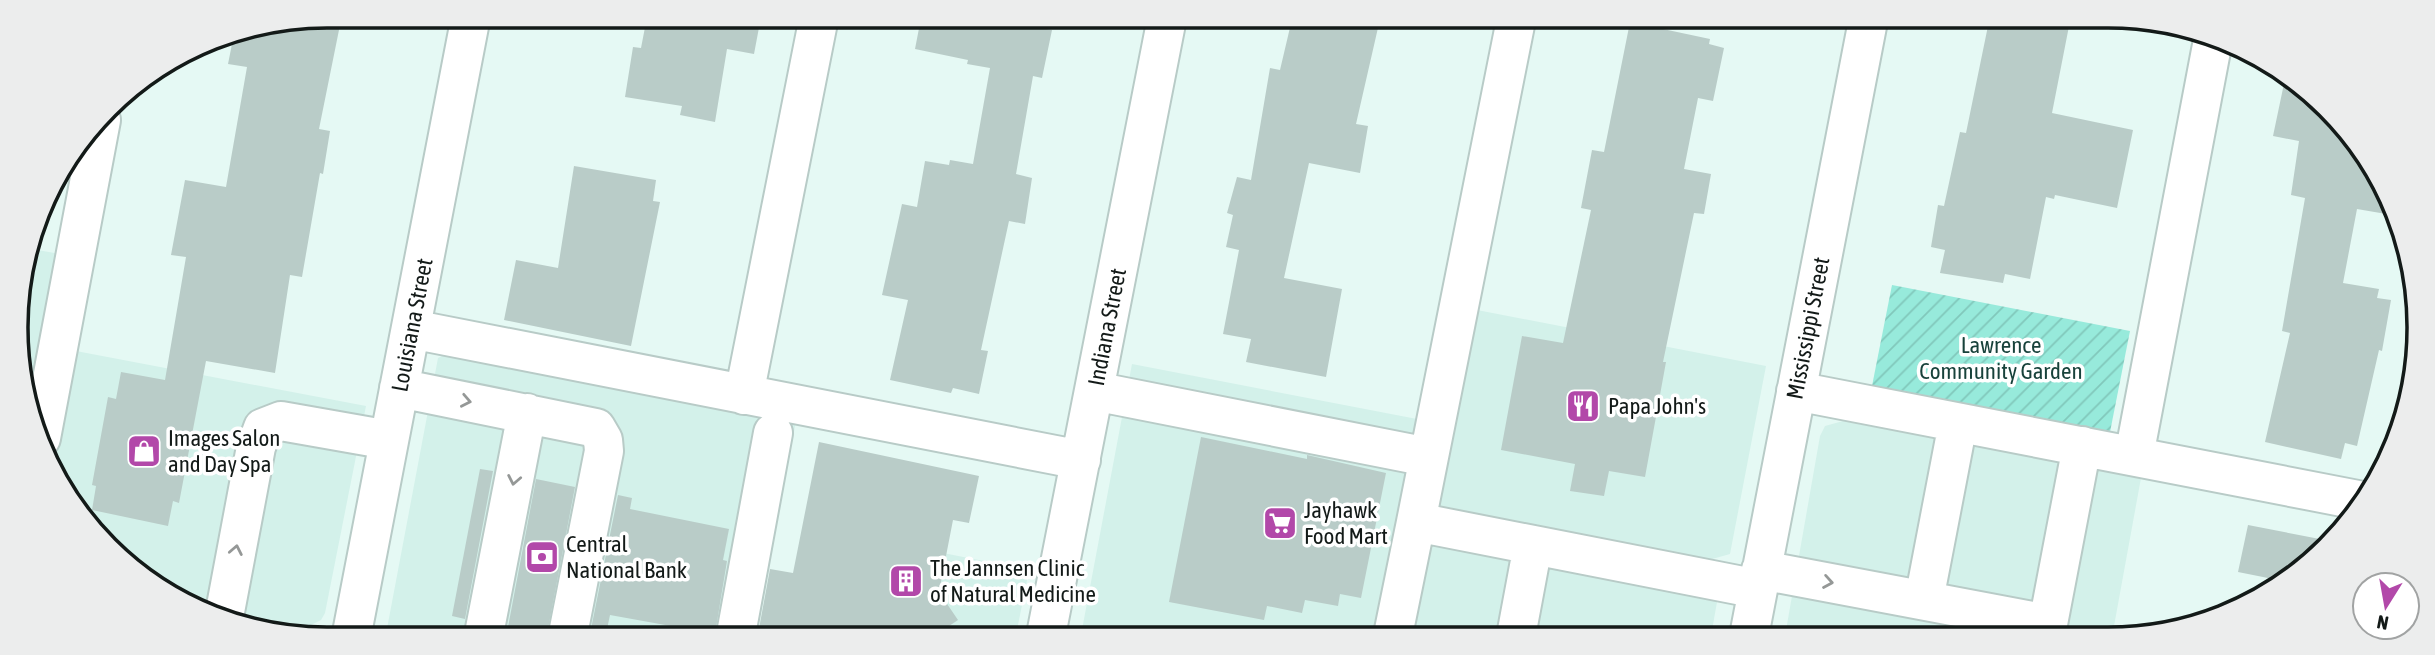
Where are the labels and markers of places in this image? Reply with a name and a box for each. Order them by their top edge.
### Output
restaurant icon: Papa John's [1564,387,1602,425]
place label: Papa John's [1608,393,1706,419]
place label: Images Salon and Day Spa [168,425,280,477]
shop icon: Images Salon and Day Spa [125,432,163,470]
place label: Jayhawk Food Mart [1304,497,1388,549]
supermarket icon: Jayhawk Food Mart [1261,504,1299,542]
place label: Central National Bank [566,531,687,583]
bank icon: Central National Bank [523,538,561,576]
place label: The Jannsen Clinic of Natural Medicine [930,555,1096,607]
building icon: The Jannsen Clinic of Natural Medicine [887,562,925,600]

